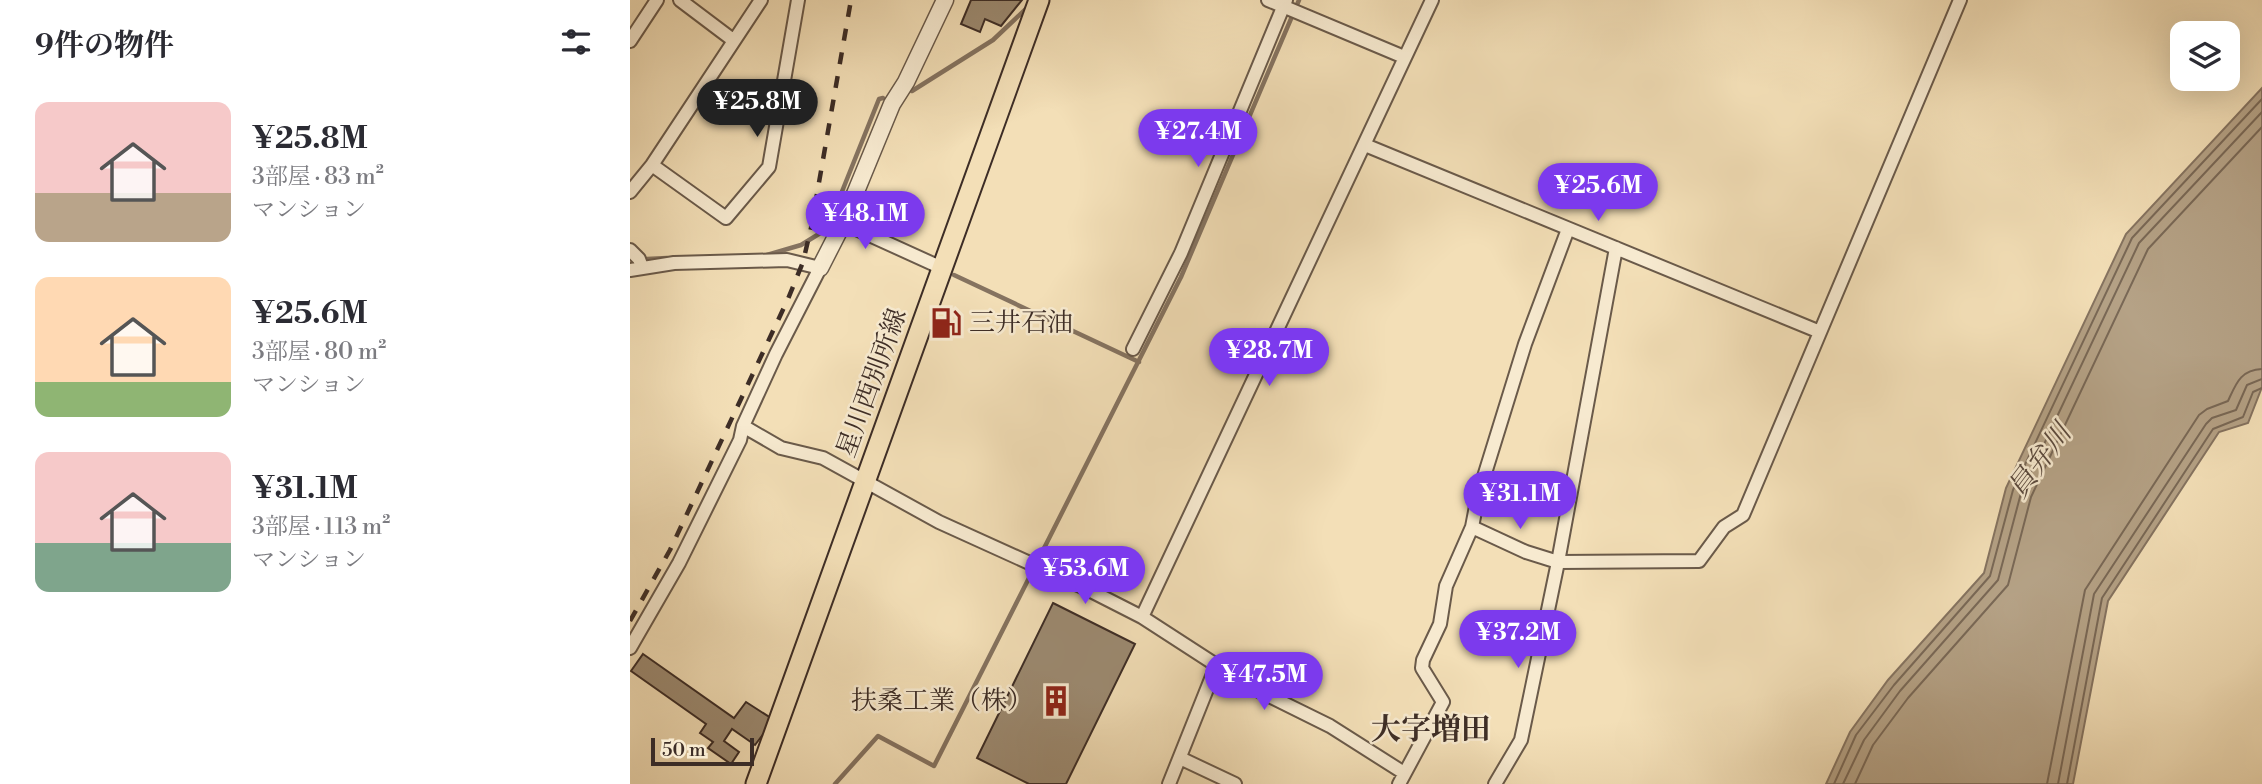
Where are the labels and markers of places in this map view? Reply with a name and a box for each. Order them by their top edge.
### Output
pin: ¥25.8M [700,80,814,139]
pin: ¥27.4M [1141,110,1255,169]
pin: ¥25.6M [1541,164,1655,223]
pin: ¥48.1M [808,191,922,251]
fuel station icon: 三井石油 [929,306,963,340]
place label: 三井石油 [969,307,1073,339]
pin: ¥28.7M [1212,328,1326,388]
pin: ¥31.1M [1463,472,1577,531]
pin: ¥53.6M [1028,546,1142,606]
pin: ¥37.2M [1461,610,1575,670]
pin: ¥47.5M [1207,652,1321,712]
building icon: 扶桑工業（株） [1039,684,1073,718]
place label: 扶桑工業（株） [851,685,1033,717]

